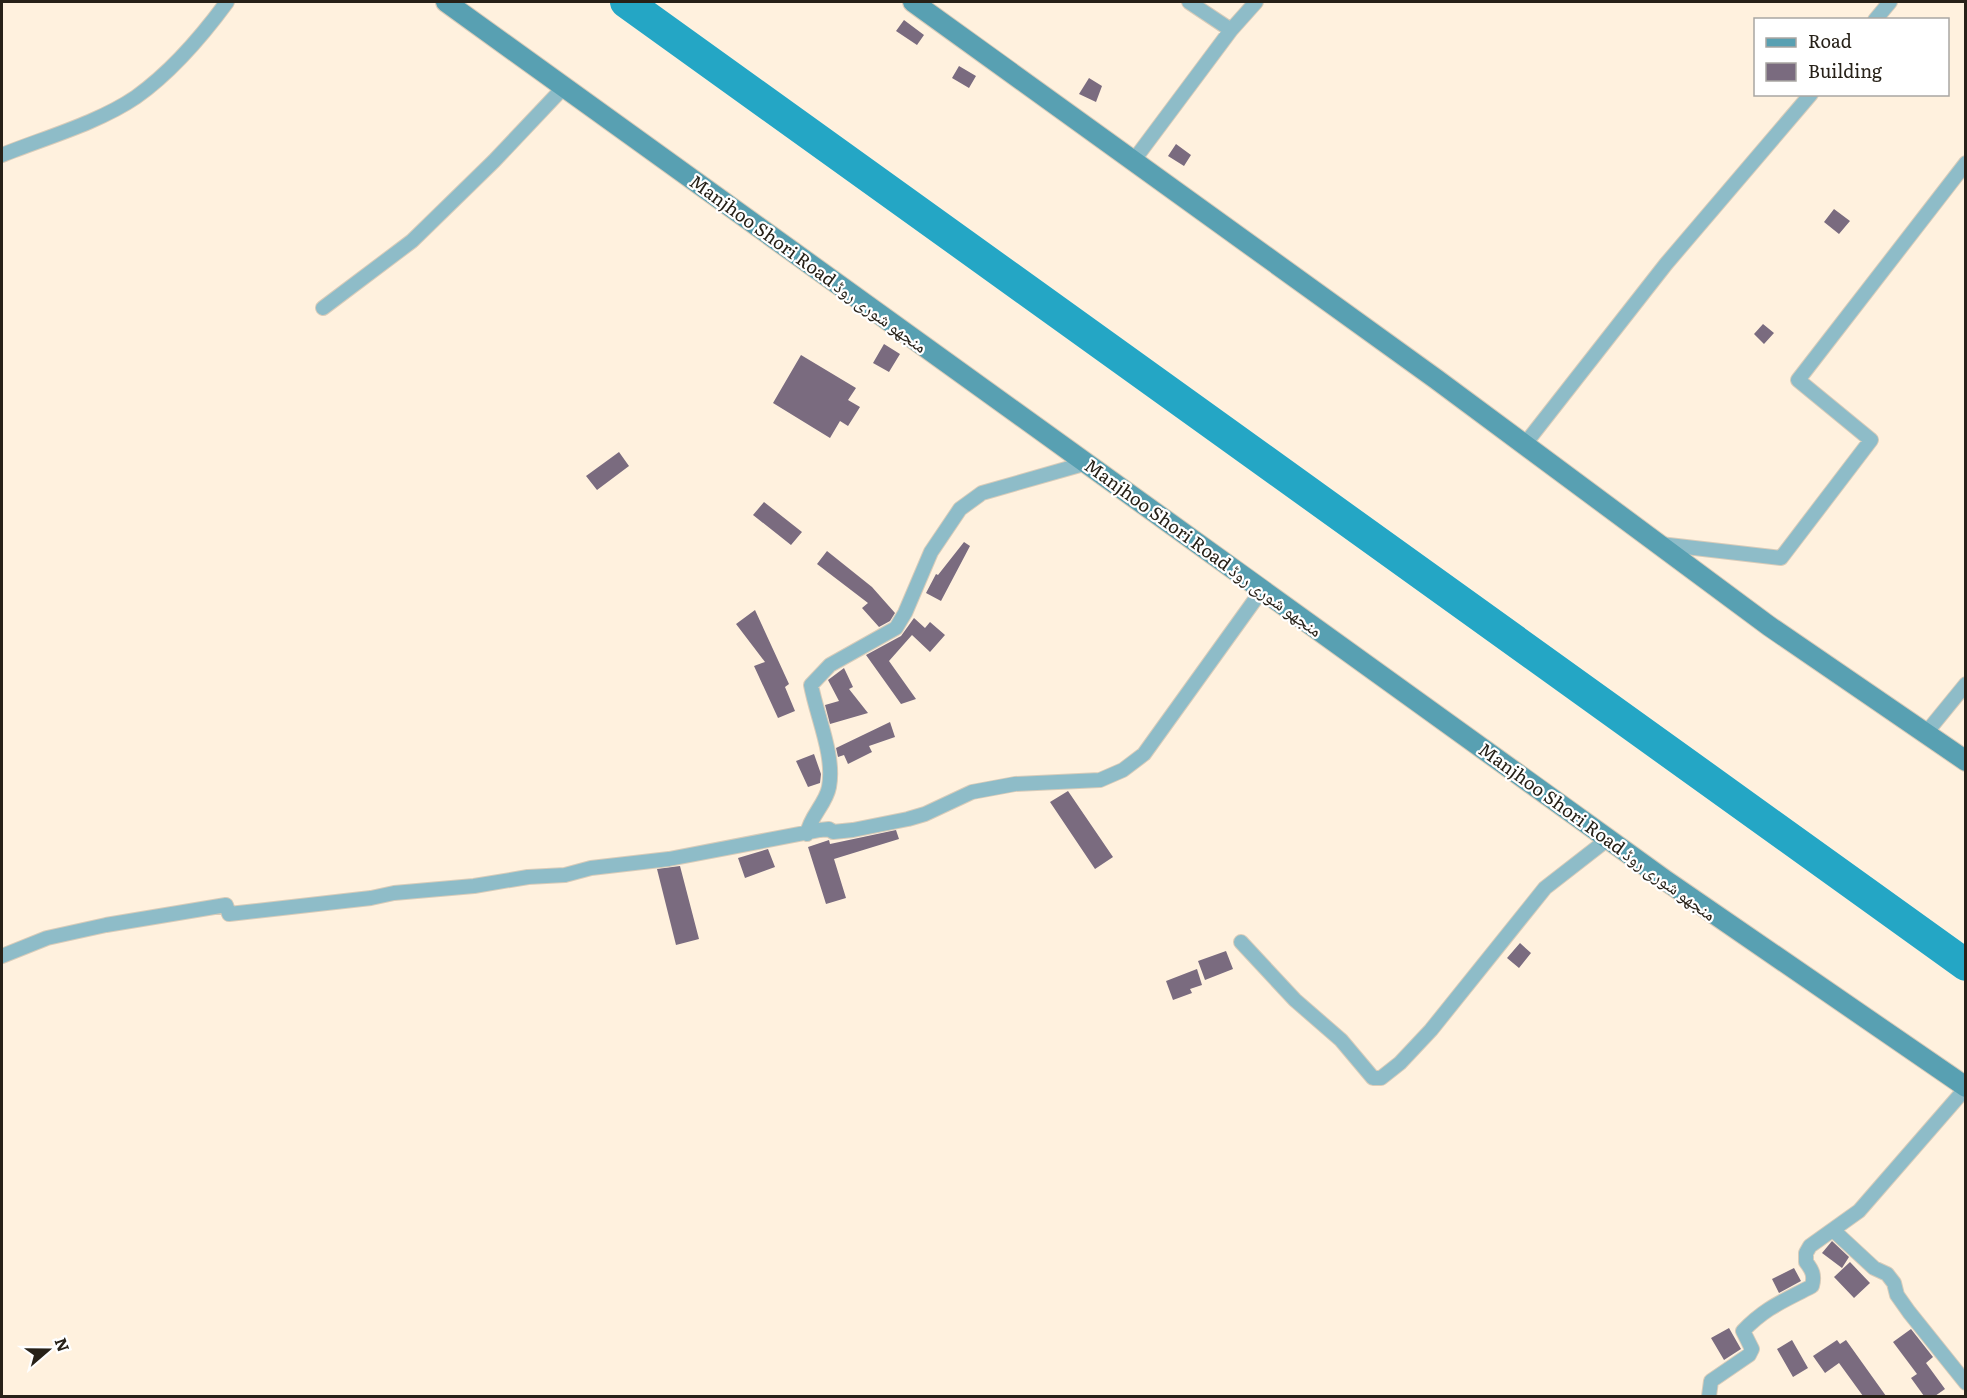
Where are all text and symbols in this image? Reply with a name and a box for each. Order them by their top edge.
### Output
legend [1754,18,1949,96]
text: Road [1808,27,1852,54]
text: Building [1808,57,1883,84]
street label: Manjhoo Shori Road منجھو شوری روڈ [685,167,933,359]
street label: Manjhoo Shori Road منجھو شوری روڈ [1080,451,1328,643]
street label: Manjhoo Shori Road منجھو شوری روڈ [1474,735,1722,927]
north arrow [18,1320,78,1380]
text: N [49,1334,77,1355]

